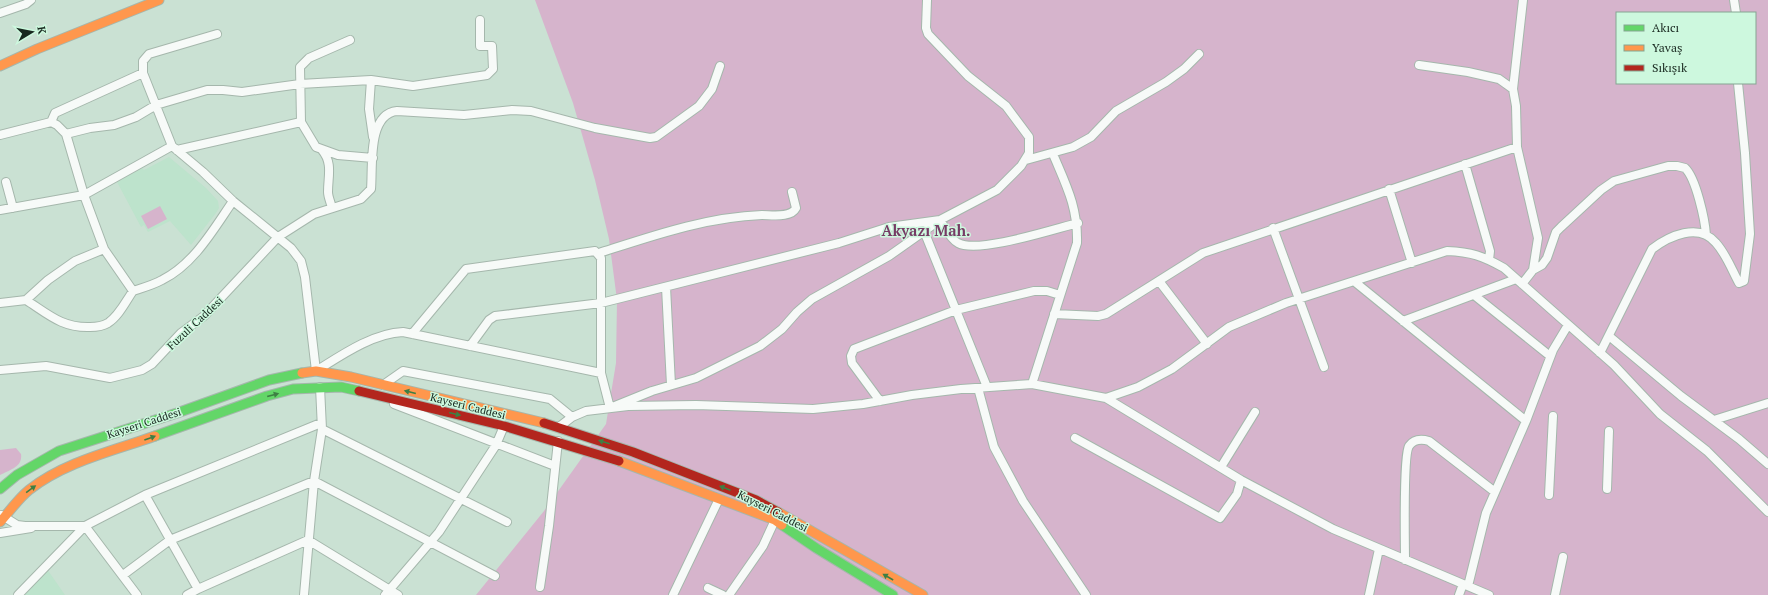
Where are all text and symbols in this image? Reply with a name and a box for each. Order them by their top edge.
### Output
north arrow [12,12,52,52]
legend [1616,12,1756,84]
text: Akıcı [1652,20,1680,35]
text: K [34,25,49,36]
text: Yavaş [1652,40,1682,55]
text: Sıkışık [1652,60,1688,75]
district label: Akyazı Mah. [881,220,971,240]
street label: Fuzuli Caddesi [164,293,226,353]
one-way arrow [404,388,417,394]
street label: Kayseri Caddesi [429,390,507,422]
one-way arrow [266,391,279,397]
street label: Kayseri Caddesi [105,404,183,442]
one-way arrow [448,412,461,418]
one-way arrow [145,434,157,440]
one-way arrow [597,439,609,445]
one-way arrow [26,485,37,493]
one-way arrow [719,485,731,491]
street label: Kayseri Caddesi [735,487,811,535]
one-way arrow [882,573,894,580]

